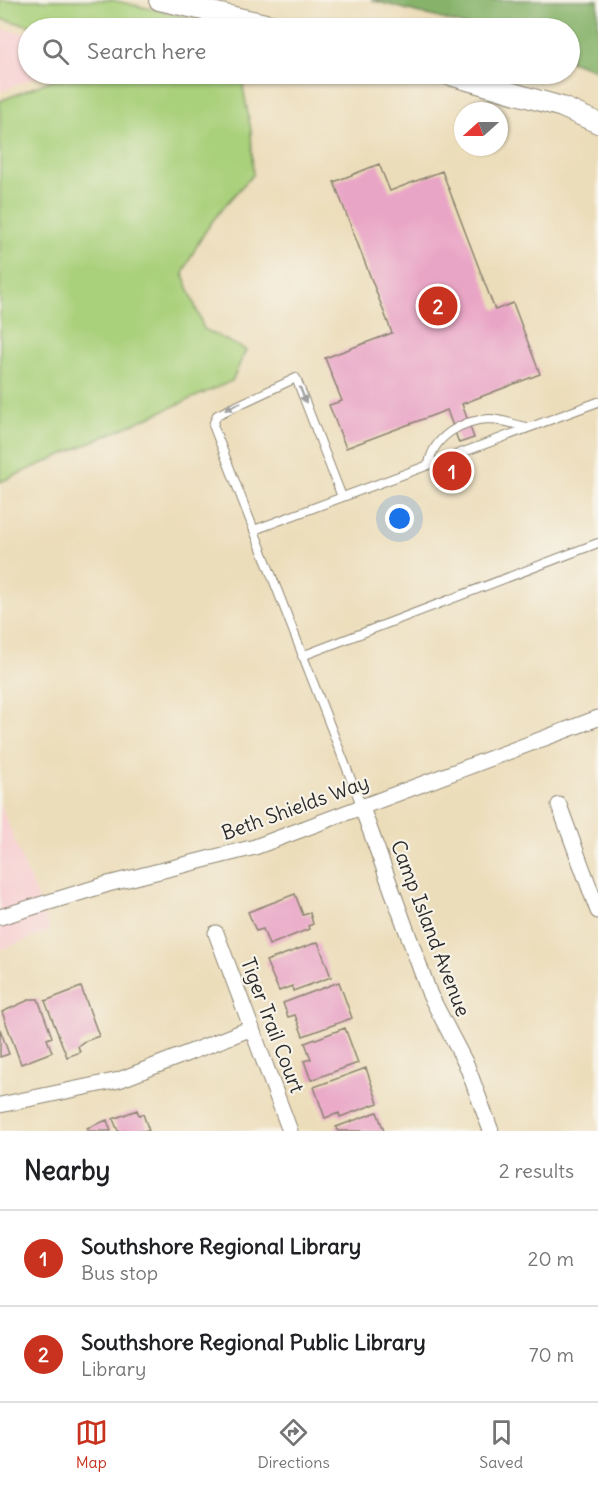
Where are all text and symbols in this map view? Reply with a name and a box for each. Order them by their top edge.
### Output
search box [18,18,580,84]
icon: search [39,35,72,68]
text: Search here [87,37,206,65]
north arrow [454,102,508,156]
pin: 2 [418,284,458,328]
one-way arrow [298,387,308,405]
one-way arrow [223,401,241,411]
pin: 1 [432,448,472,494]
your location [385,504,414,533]
street label: Beth Shields Way [218,769,372,845]
street label: Camp Island Avenue [386,836,476,1020]
street label: Tiger Trail Court [236,954,310,1096]
text: Nearby [24,1154,110,1187]
text: 2 results [499,1158,574,1183]
text: Southshore Regional Library [81,1232,361,1260]
text: 1 [40,1246,47,1271]
text: 20 m [528,1246,574,1271]
text: Bus stop [81,1260,158,1285]
text: Southshore Regional Public Library [81,1328,426,1356]
text: 2 [38,1342,49,1367]
text: 70 m [529,1342,574,1367]
text: Library [81,1356,146,1381]
tab: Map [75,1416,108,1472]
tab: Directions [257,1416,330,1472]
tab: Saved [479,1416,523,1472]

